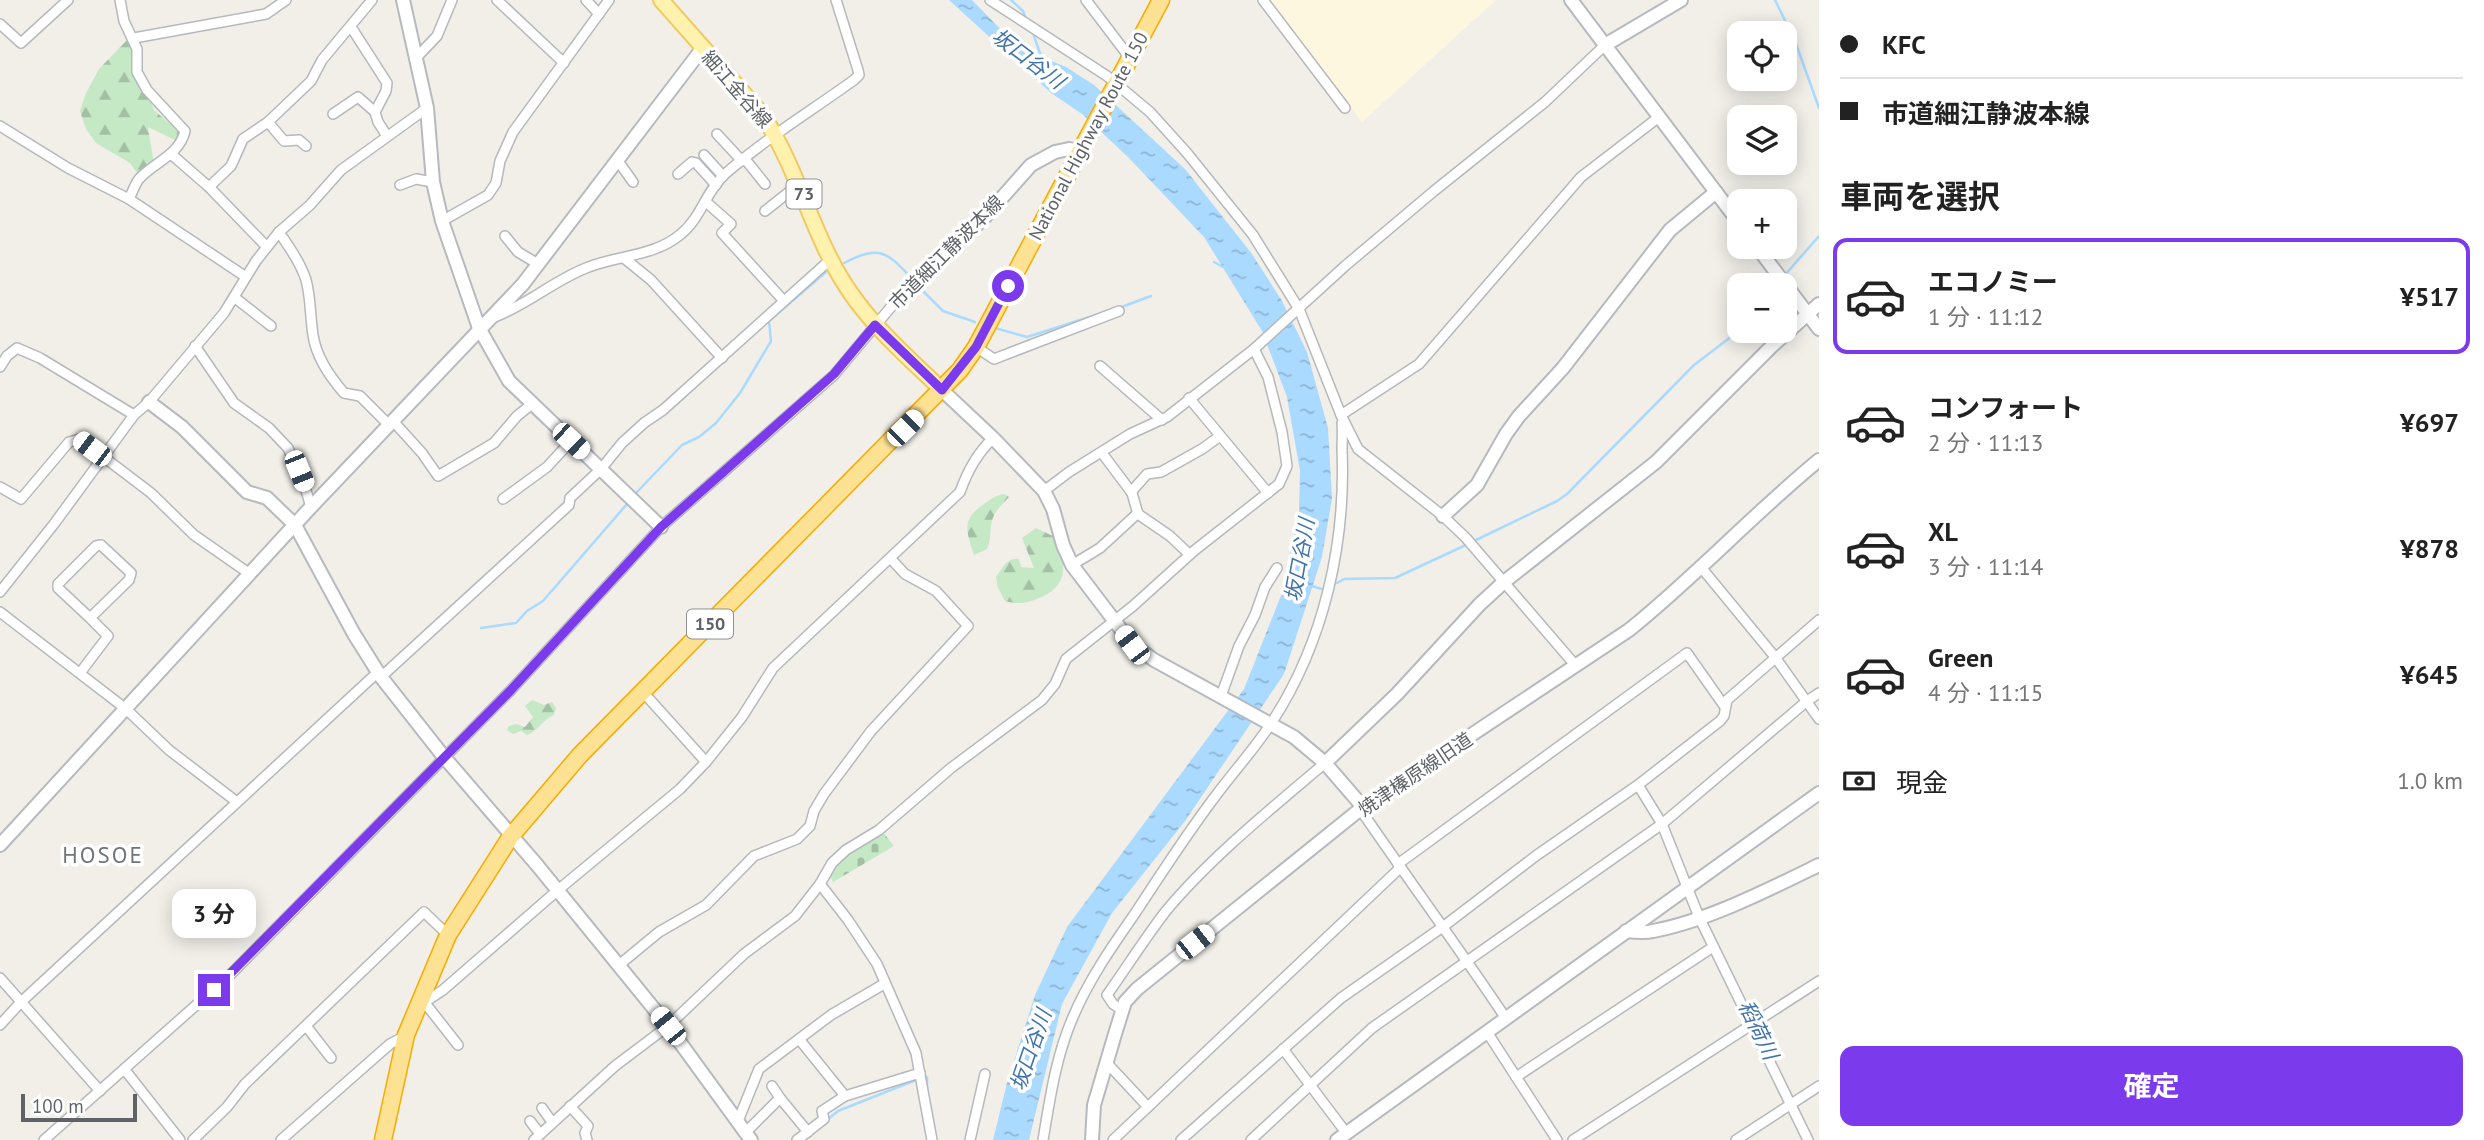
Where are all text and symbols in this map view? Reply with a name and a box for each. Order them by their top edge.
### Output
map controls [1727,21,1797,343]
button: locate [1727,21,1797,91]
water label: 坂口谷川 [987,23,1072,96]
street label: National Highway Route 150 [1023,28,1153,244]
text: KFC [1882,28,1926,61]
street label: 細江金谷線 [697,45,777,133]
text: 市道細江静波本線 [1882,97,2090,130]
button: layers [1727,105,1797,175]
text: 車両を選択 [1840,175,2000,217]
road number: 73 [786,180,822,209]
button: + [1727,189,1797,259]
street label: 市道細江静波本線 [884,190,1008,314]
icon: car [1844,265,1907,328]
text: エコノミー [1928,265,2058,298]
route start [992,270,1024,302]
button: − [1727,273,1797,343]
text: ¥517 [2400,280,2459,313]
text: 1 分 · 11:12 [1928,302,2043,331]
icon: car [1844,391,1907,454]
text: コンフォート [1928,391,2083,424]
car [883,406,928,450]
text: ¥697 [2400,406,2459,439]
car [549,419,594,463]
car [69,428,116,470]
text: 2 分 · 11:13 [1928,428,2043,457]
car [282,448,317,494]
water label: 坂口谷川 [1279,514,1320,604]
text: XL [1928,515,1958,548]
icon: car [1844,517,1907,580]
text: ¥878 [2400,532,2459,565]
text: 3 分 · 11:14 [1928,552,2043,581]
road number: 150 [687,610,733,638]
car [1111,622,1154,668]
text: Green [1928,641,1993,674]
icon: car [1844,643,1907,706]
text: ¥645 [2400,658,2459,691]
text: 4 分 · 11:15 [1928,678,2043,707]
street label: 焼津榛原線旧道 [1353,727,1477,821]
icon: cash [1840,762,1878,800]
text: 現金 [1896,766,1948,799]
text: 1.0 km [2397,766,2463,795]
district label: HOSOE [62,840,144,869]
callout: 3 分 [172,888,256,937]
text: 3 分 [193,899,235,928]
car [1172,921,1219,963]
route end [198,974,230,1006]
water label: 稻荷川 [1733,996,1785,1066]
car [647,1003,690,1049]
water label: 坂口谷川 [1004,1004,1058,1094]
button: 確定 [1840,1046,2463,1126]
scale bar [21,1091,136,1123]
text: 100 m [32,1094,84,1118]

